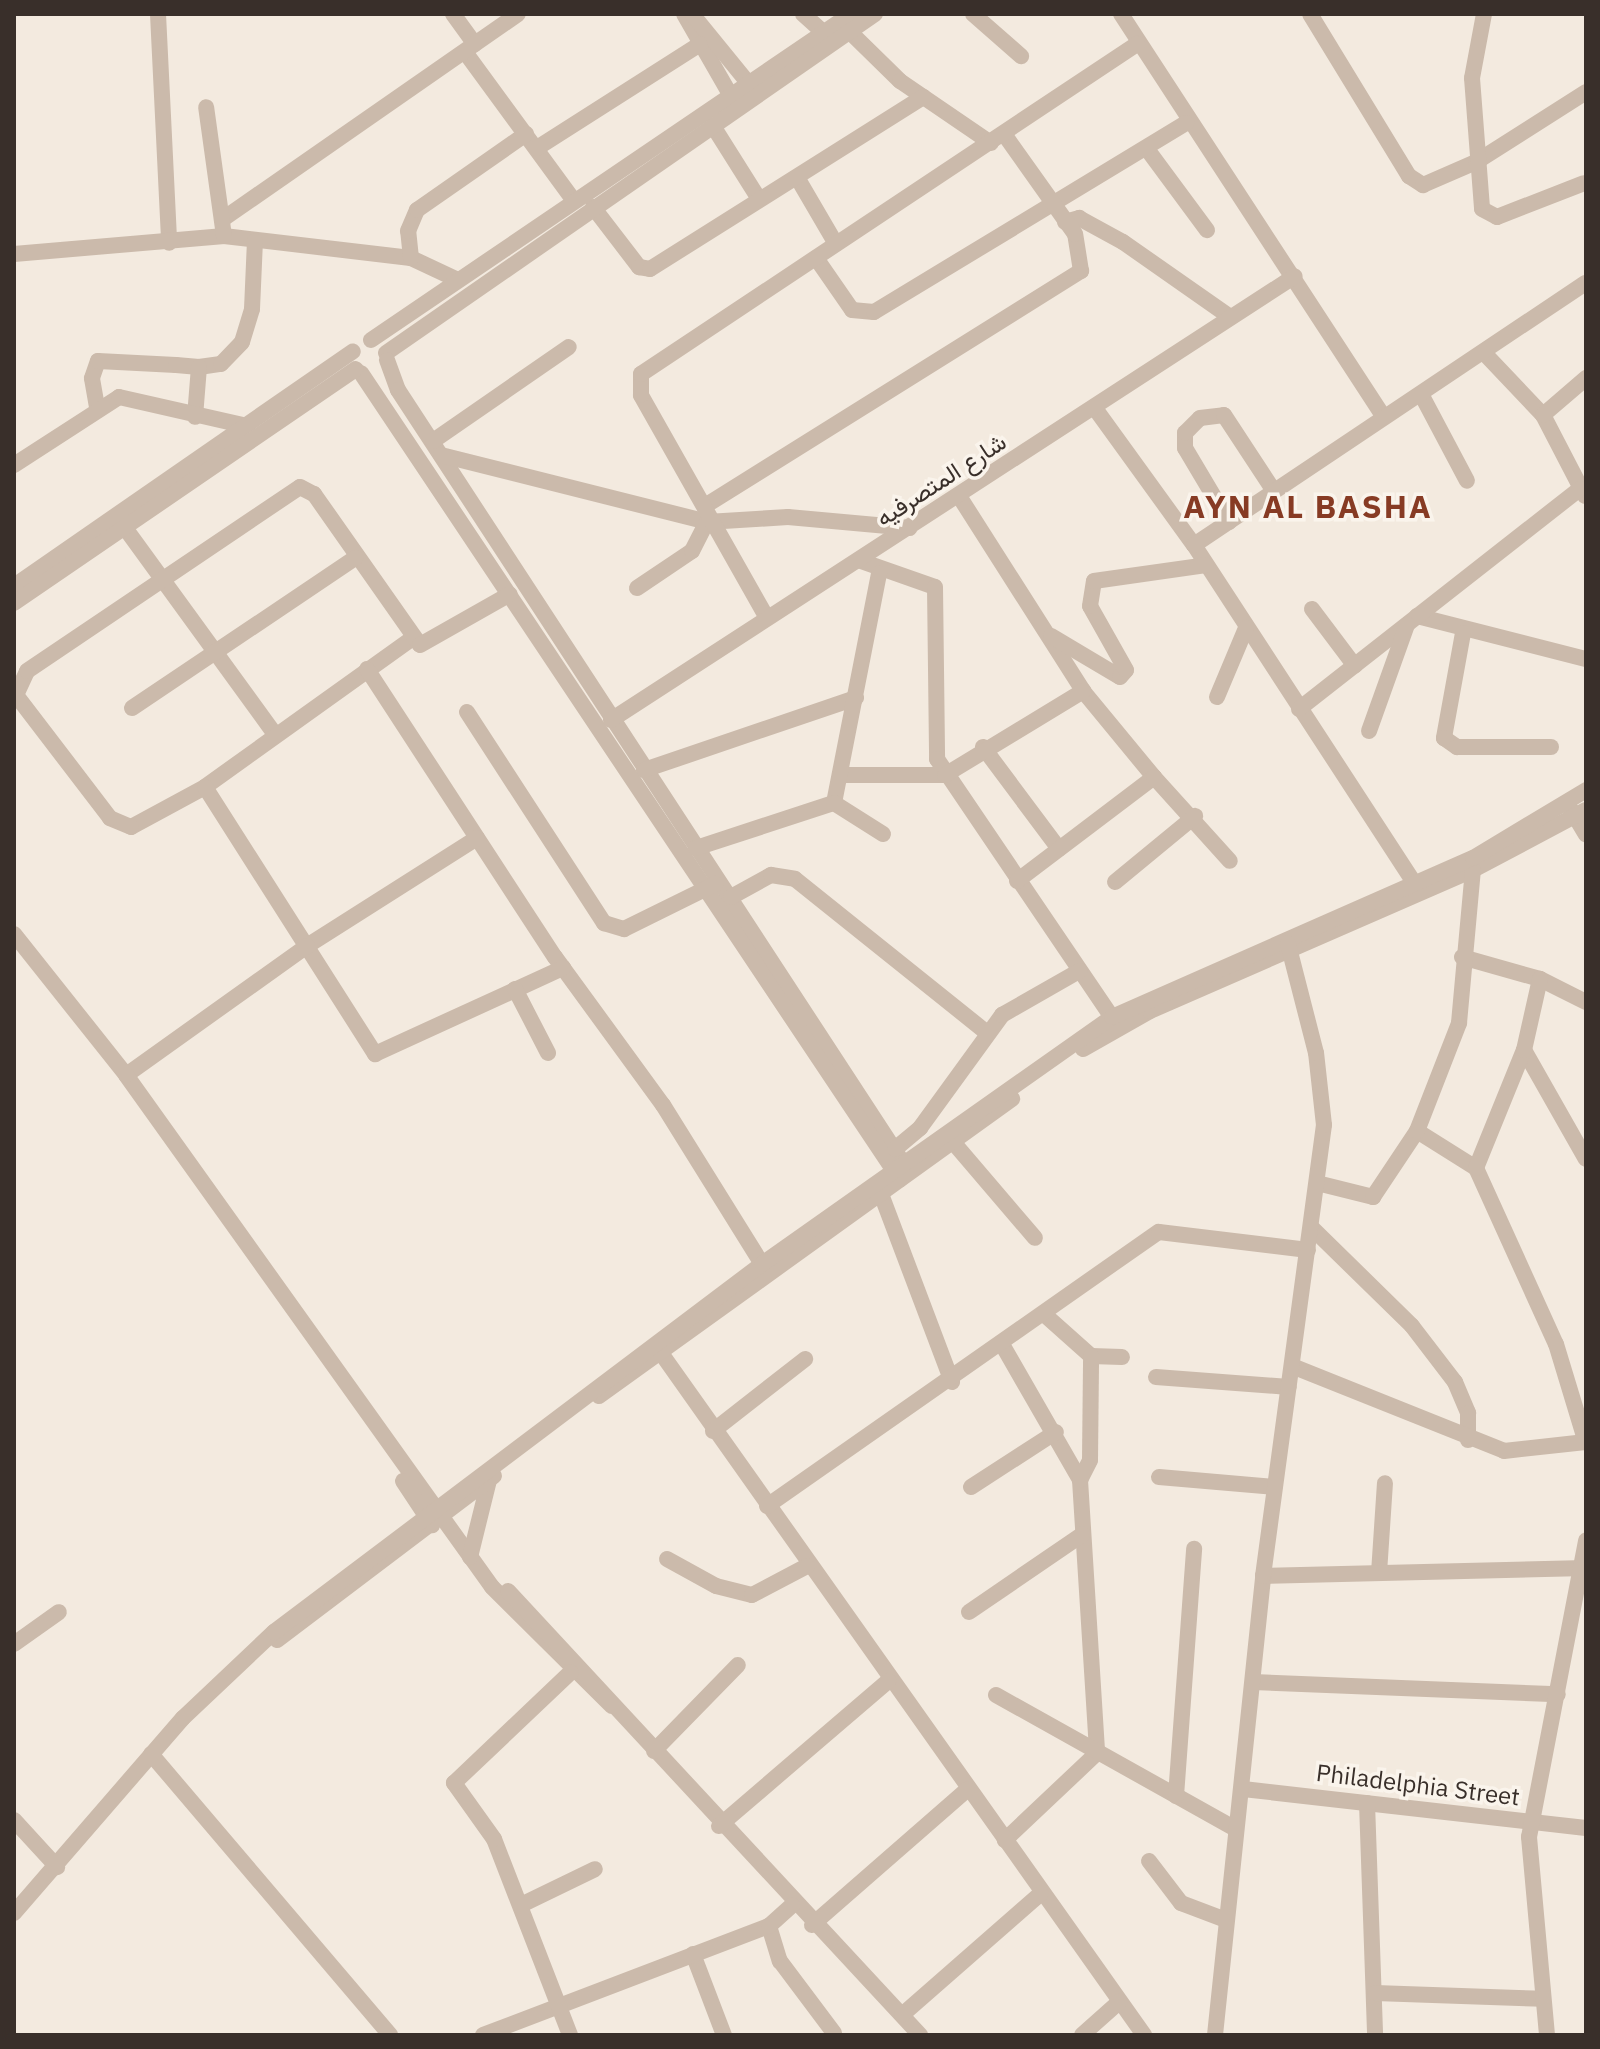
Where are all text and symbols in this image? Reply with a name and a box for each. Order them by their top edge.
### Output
street label: شارع المتصرفيه [871,427,1011,533]
district label: AYN AL BASHA [1183,487,1433,525]
street label: Philadelphia Street [1315,1758,1521,1812]

